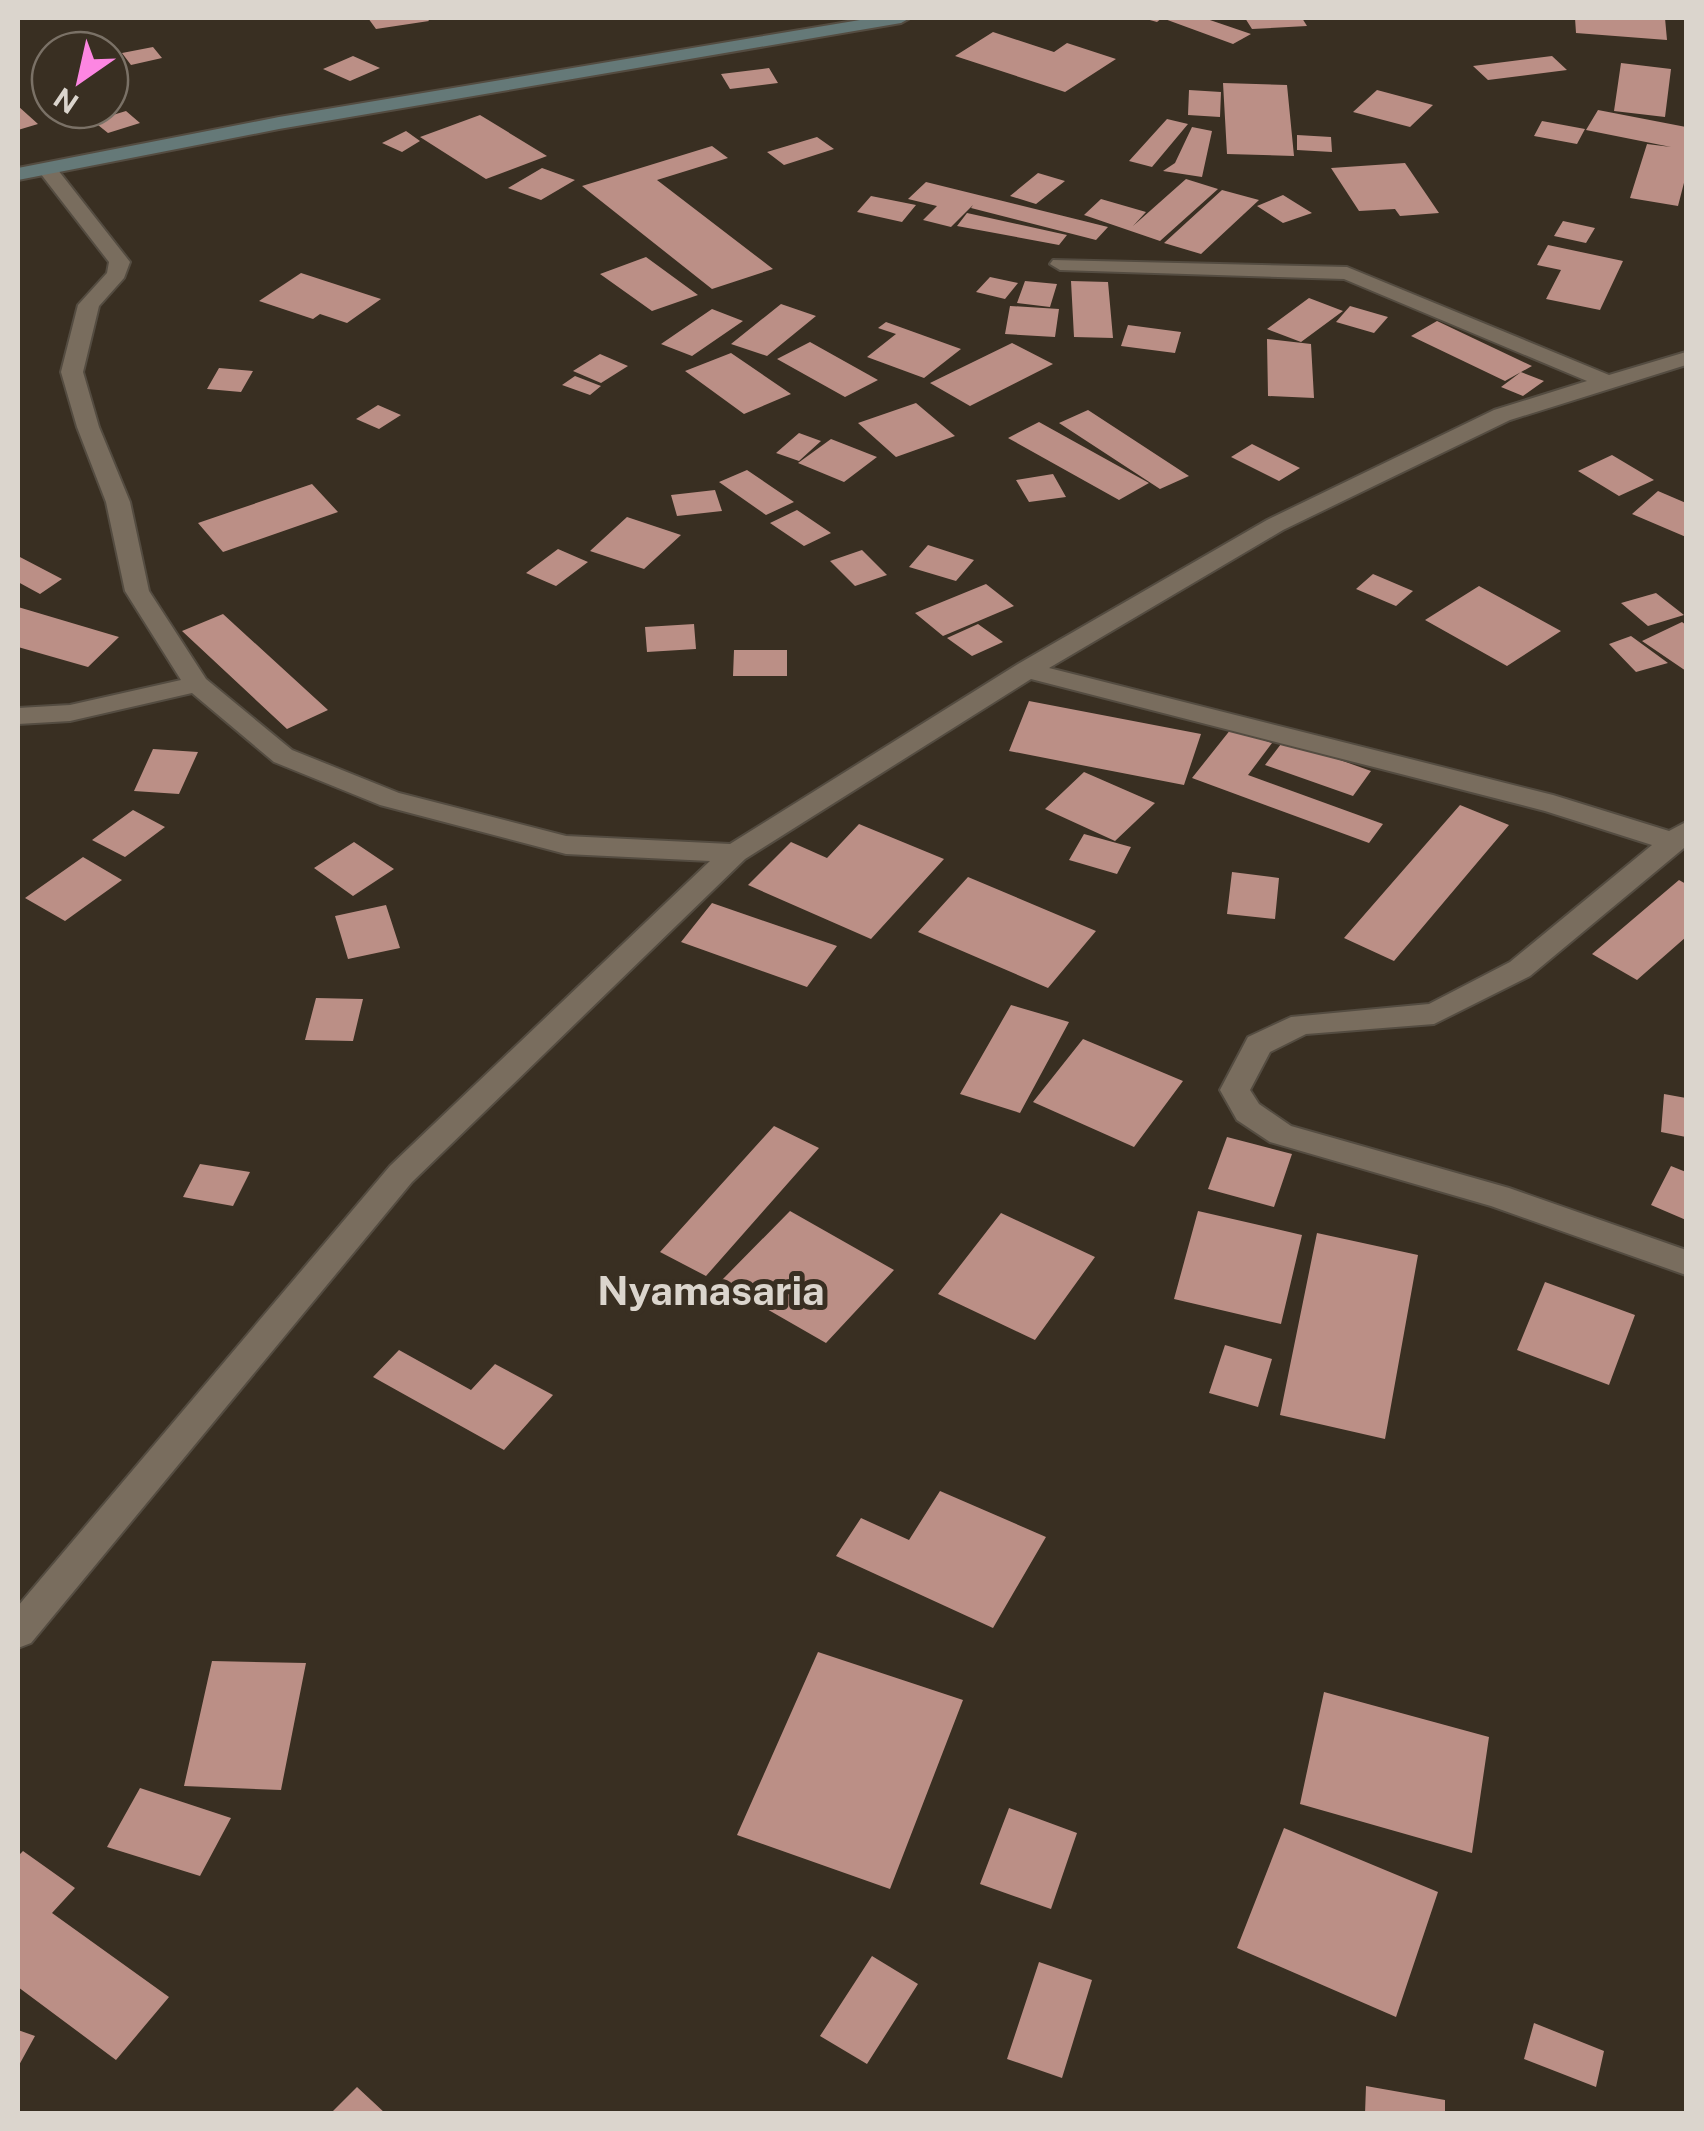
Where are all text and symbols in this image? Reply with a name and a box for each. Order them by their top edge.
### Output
north arrow [30,30,130,130]
text: N [47,81,84,121]
district label: Nyamasaria [597,1267,825,1314]

